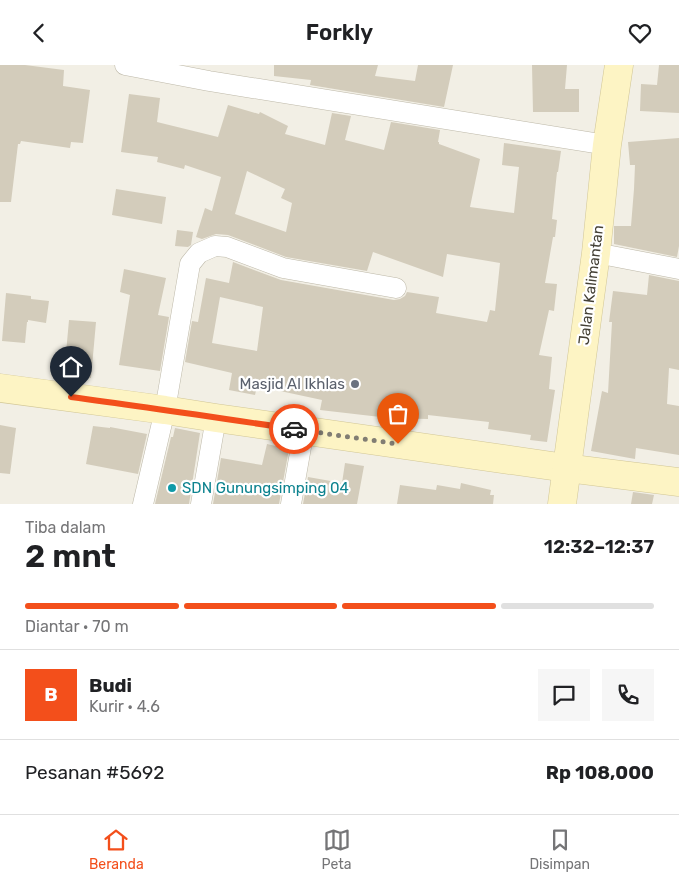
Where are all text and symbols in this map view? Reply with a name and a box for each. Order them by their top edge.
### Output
icon: back [25,19,53,47]
text: Forkly [306,19,373,46]
icon: heart [626,19,654,47]
street label: Jalan Kalimantan [575,224,607,346]
pin [50,346,92,397]
icon: home [57,353,85,381]
place label: Masjid Al Ikhlas [240,375,345,393]
marker: Masjid Al Ikhlas [349,378,361,390]
pin [377,393,419,444]
icon: bag [384,400,412,428]
courier [269,404,319,454]
icon: car [280,415,308,443]
place label: SDN Gunungsimping 04 [182,479,349,497]
marker: SDN Gunungsimping 04 [166,482,178,494]
text: Tiba dalam [25,518,106,537]
text: 12:32–12:37 [544,535,654,558]
text: 2 mnt [25,537,116,575]
text: Diantar · 70 m [25,617,129,636]
button: chat [538,669,590,721]
button: phone [602,669,654,721]
text: Budi [89,674,132,697]
text: B [44,683,58,706]
text: Kurir · 4.6 [89,697,160,716]
text: Pesanan #5692 [25,761,164,784]
text: Rp 108,000 [546,761,654,784]
tab: Beranda [89,826,144,873]
tab: Peta [322,826,351,873]
tab: Disimpan [529,826,590,873]

